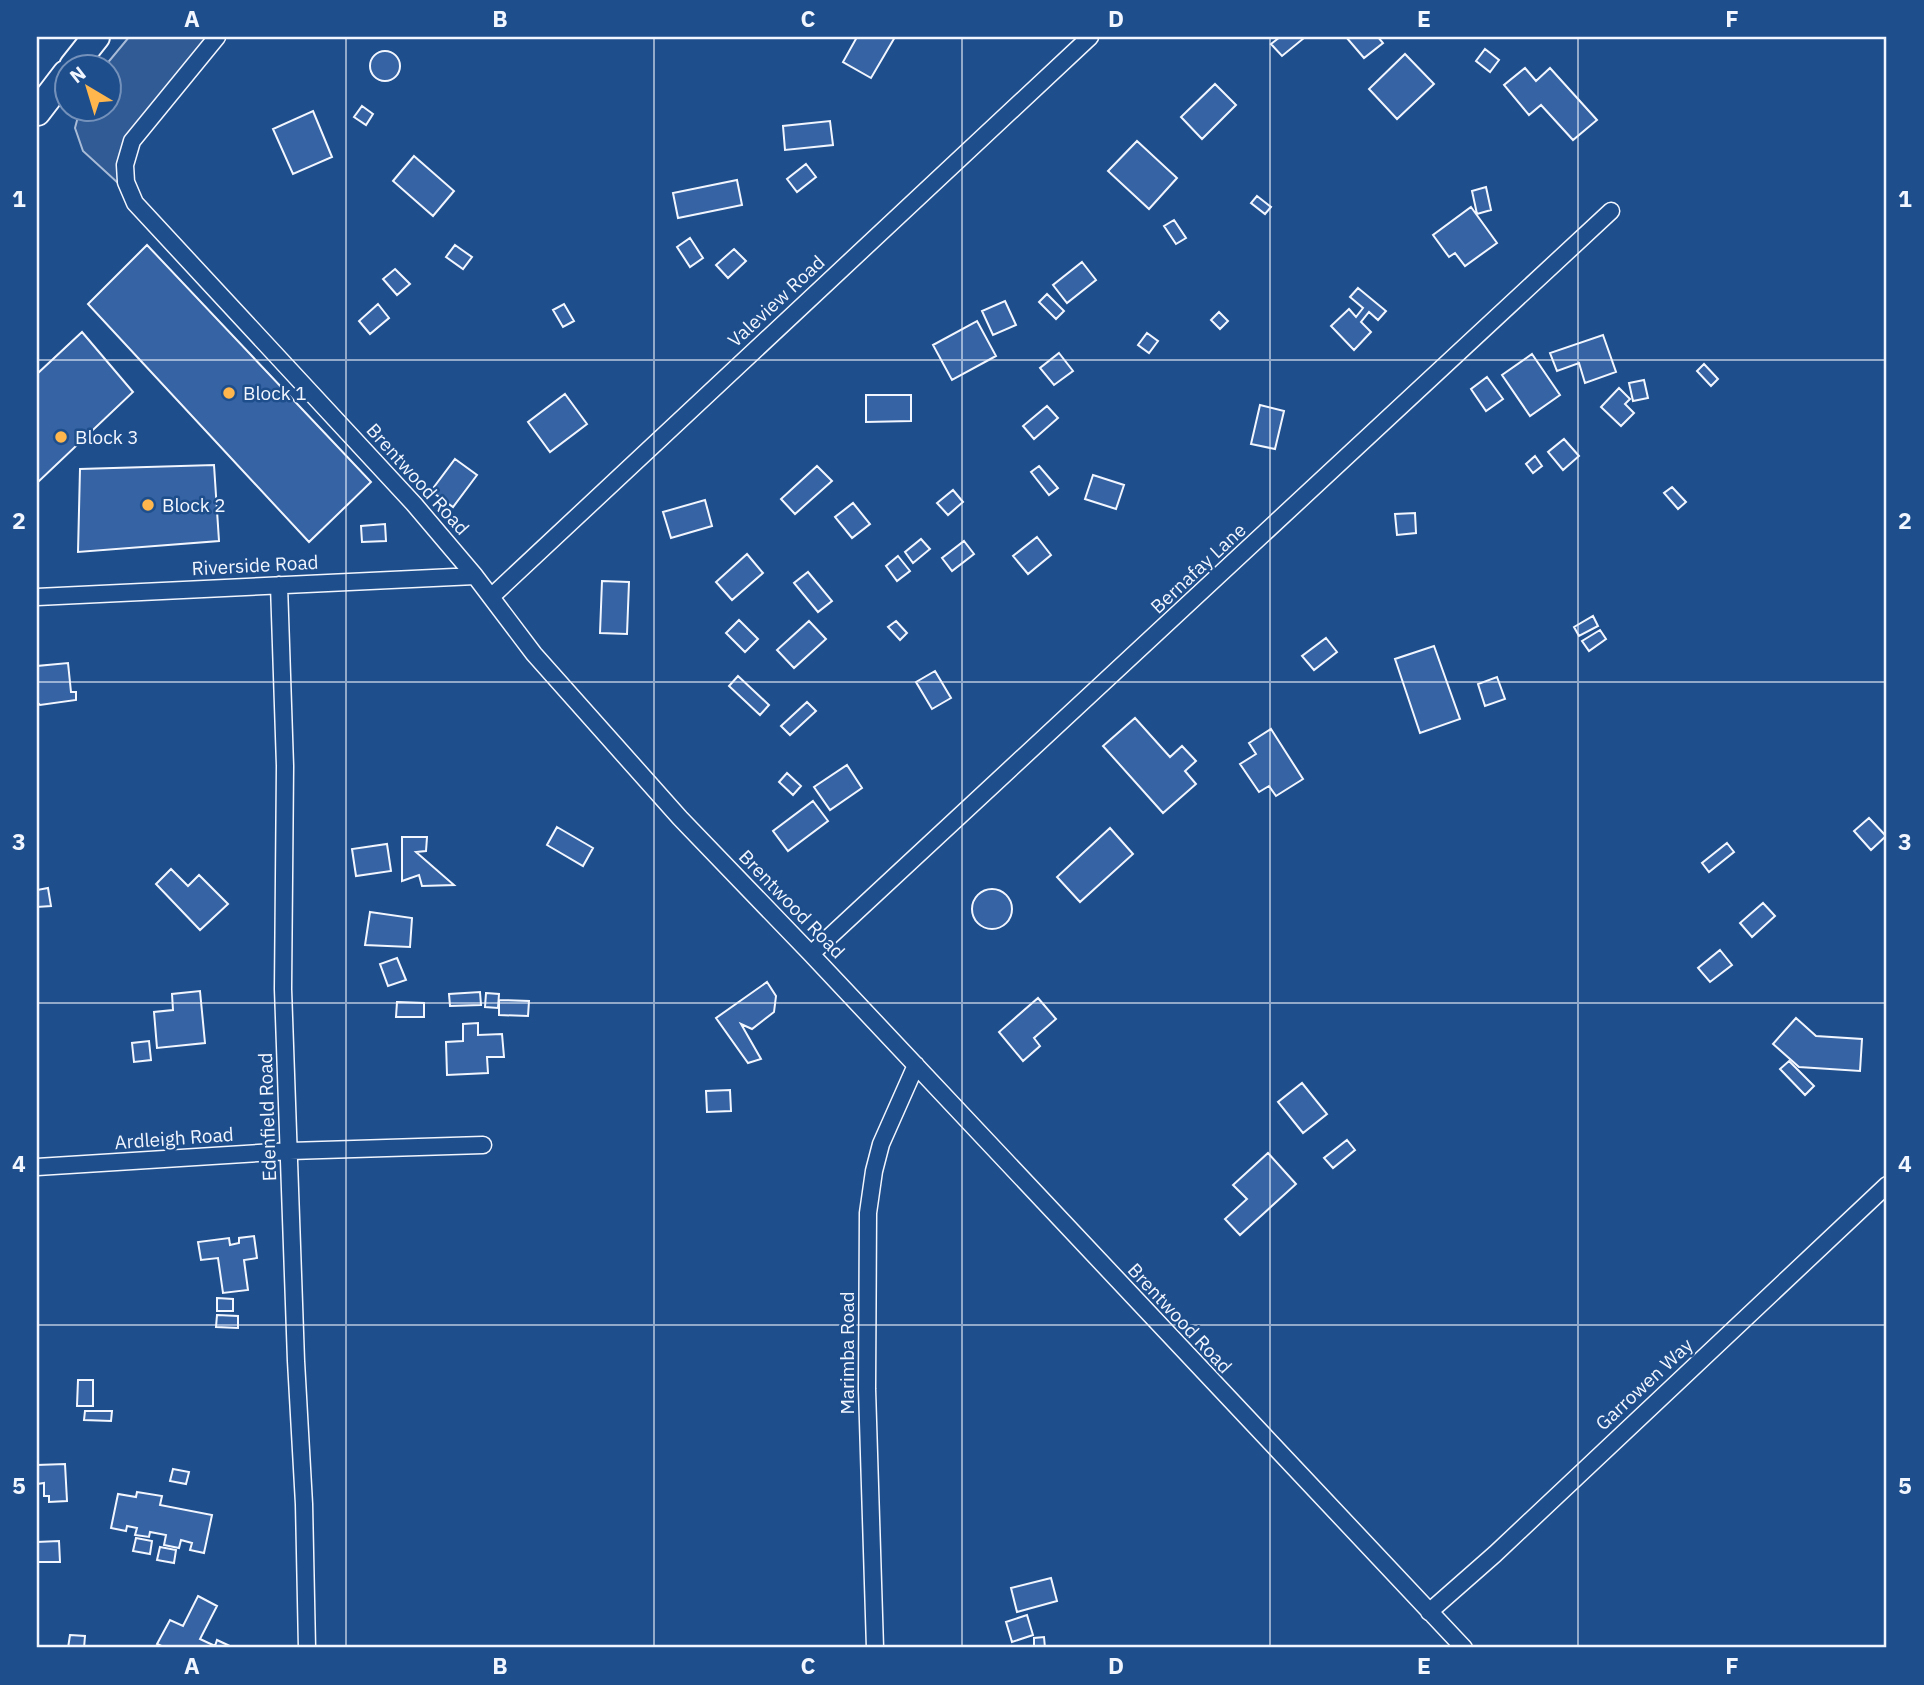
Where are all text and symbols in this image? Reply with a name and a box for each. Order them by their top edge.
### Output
text: A [184,3,200,33]
text: B [492,3,508,33]
text: C [801,3,816,33]
text: D [1108,3,1124,33]
text: E [1417,3,1431,33]
text: F [1725,3,1739,33]
north arrow [52,52,122,122]
text: N [65,61,90,88]
text: 1 [12,183,26,213]
text: 1 [1898,183,1912,213]
street label: Valeview Road [723,250,829,352]
place label: Block 1 [243,381,307,405]
marker: Block 1 [221,385,237,401]
street label: Brentwood Road [362,418,474,540]
place label: Block 3 [75,425,139,449]
marker: Block 3 [53,429,69,445]
place label: Block 2 [162,493,226,517]
marker: Block 2 [140,497,156,513]
text: 2 [12,505,26,535]
text: 2 [1898,505,1912,535]
street label: Bernafay Lane [1145,518,1251,618]
street label: Riverside Road [191,550,319,580]
text: 3 [12,826,26,856]
text: 3 [1898,826,1912,856]
street label: Brentwood Road [734,845,850,963]
street label: Edenfield Road [253,1052,281,1182]
street label: Ardleigh Road [114,1122,234,1154]
text: 4 [12,1148,26,1178]
text: 4 [1898,1148,1912,1178]
street label: Brentwood Road [1123,1258,1237,1378]
street label: Marimba Road [835,1291,859,1415]
street label: Garrowen Way [1590,1333,1698,1435]
text: 5 [12,1470,26,1500]
text: 5 [1898,1470,1912,1500]
text: A [184,1650,200,1680]
text: B [492,1650,508,1680]
text: C [801,1650,816,1680]
text: D [1108,1650,1124,1680]
text: E [1417,1650,1431,1680]
text: F [1725,1650,1739,1680]

